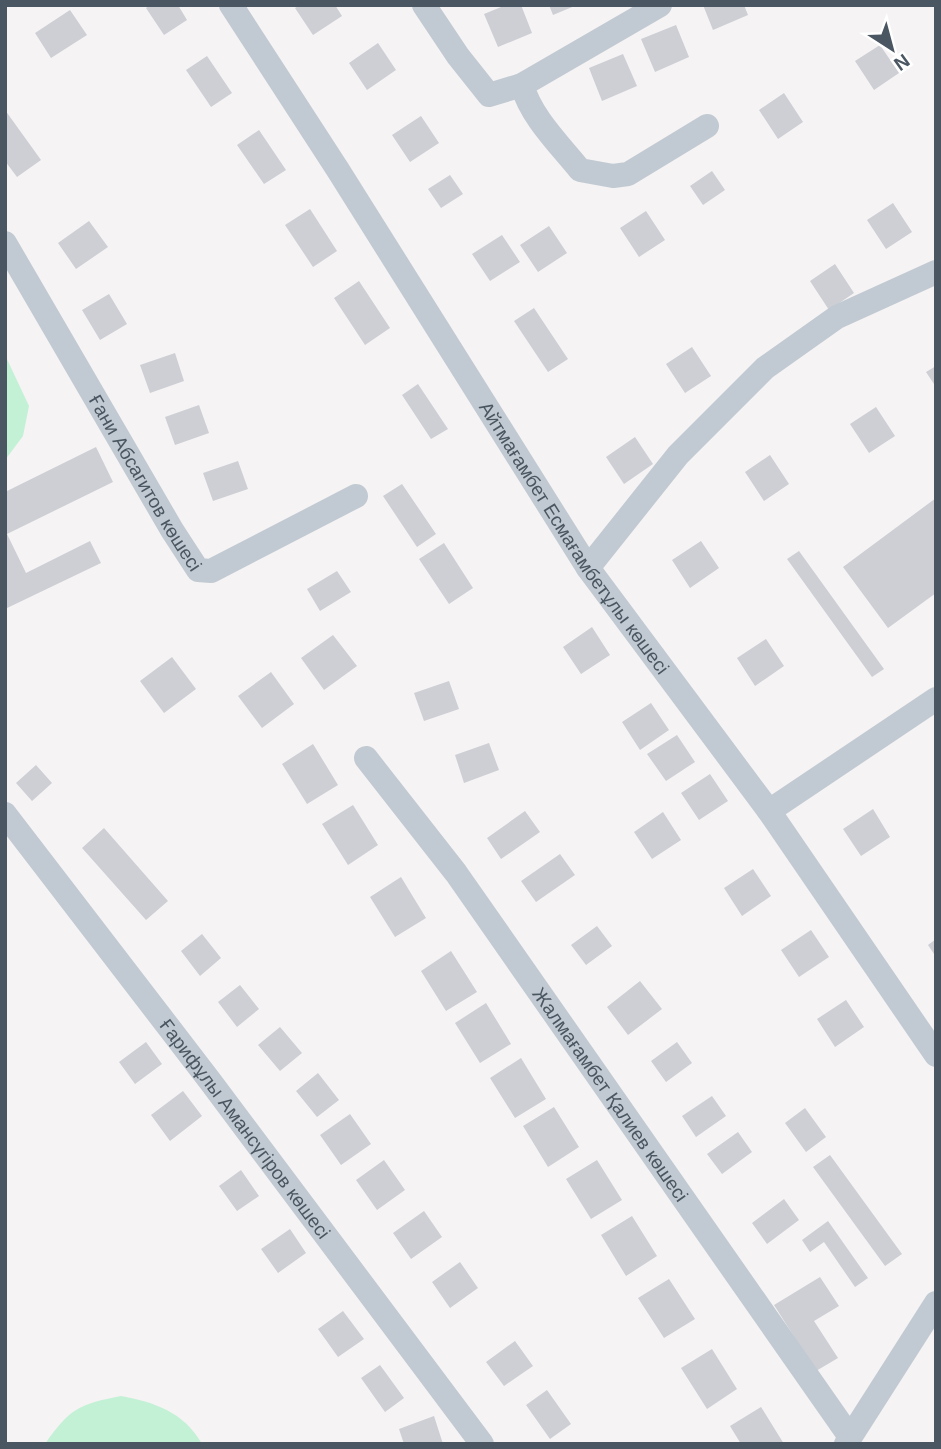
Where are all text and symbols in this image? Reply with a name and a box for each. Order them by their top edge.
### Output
north arrow [857,14,927,84]
text: N [890,50,913,75]
street label: Ғани Абсагитов көшесі [84,390,206,575]
street label: Айтмағамбет Есмағамбетұлы көшесі [475,398,673,678]
street label: Жалмағамбет Қалиев көшесі [528,984,692,1205]
street label: Ғарифұлы Амансүгіров көшесі [155,1014,334,1243]

